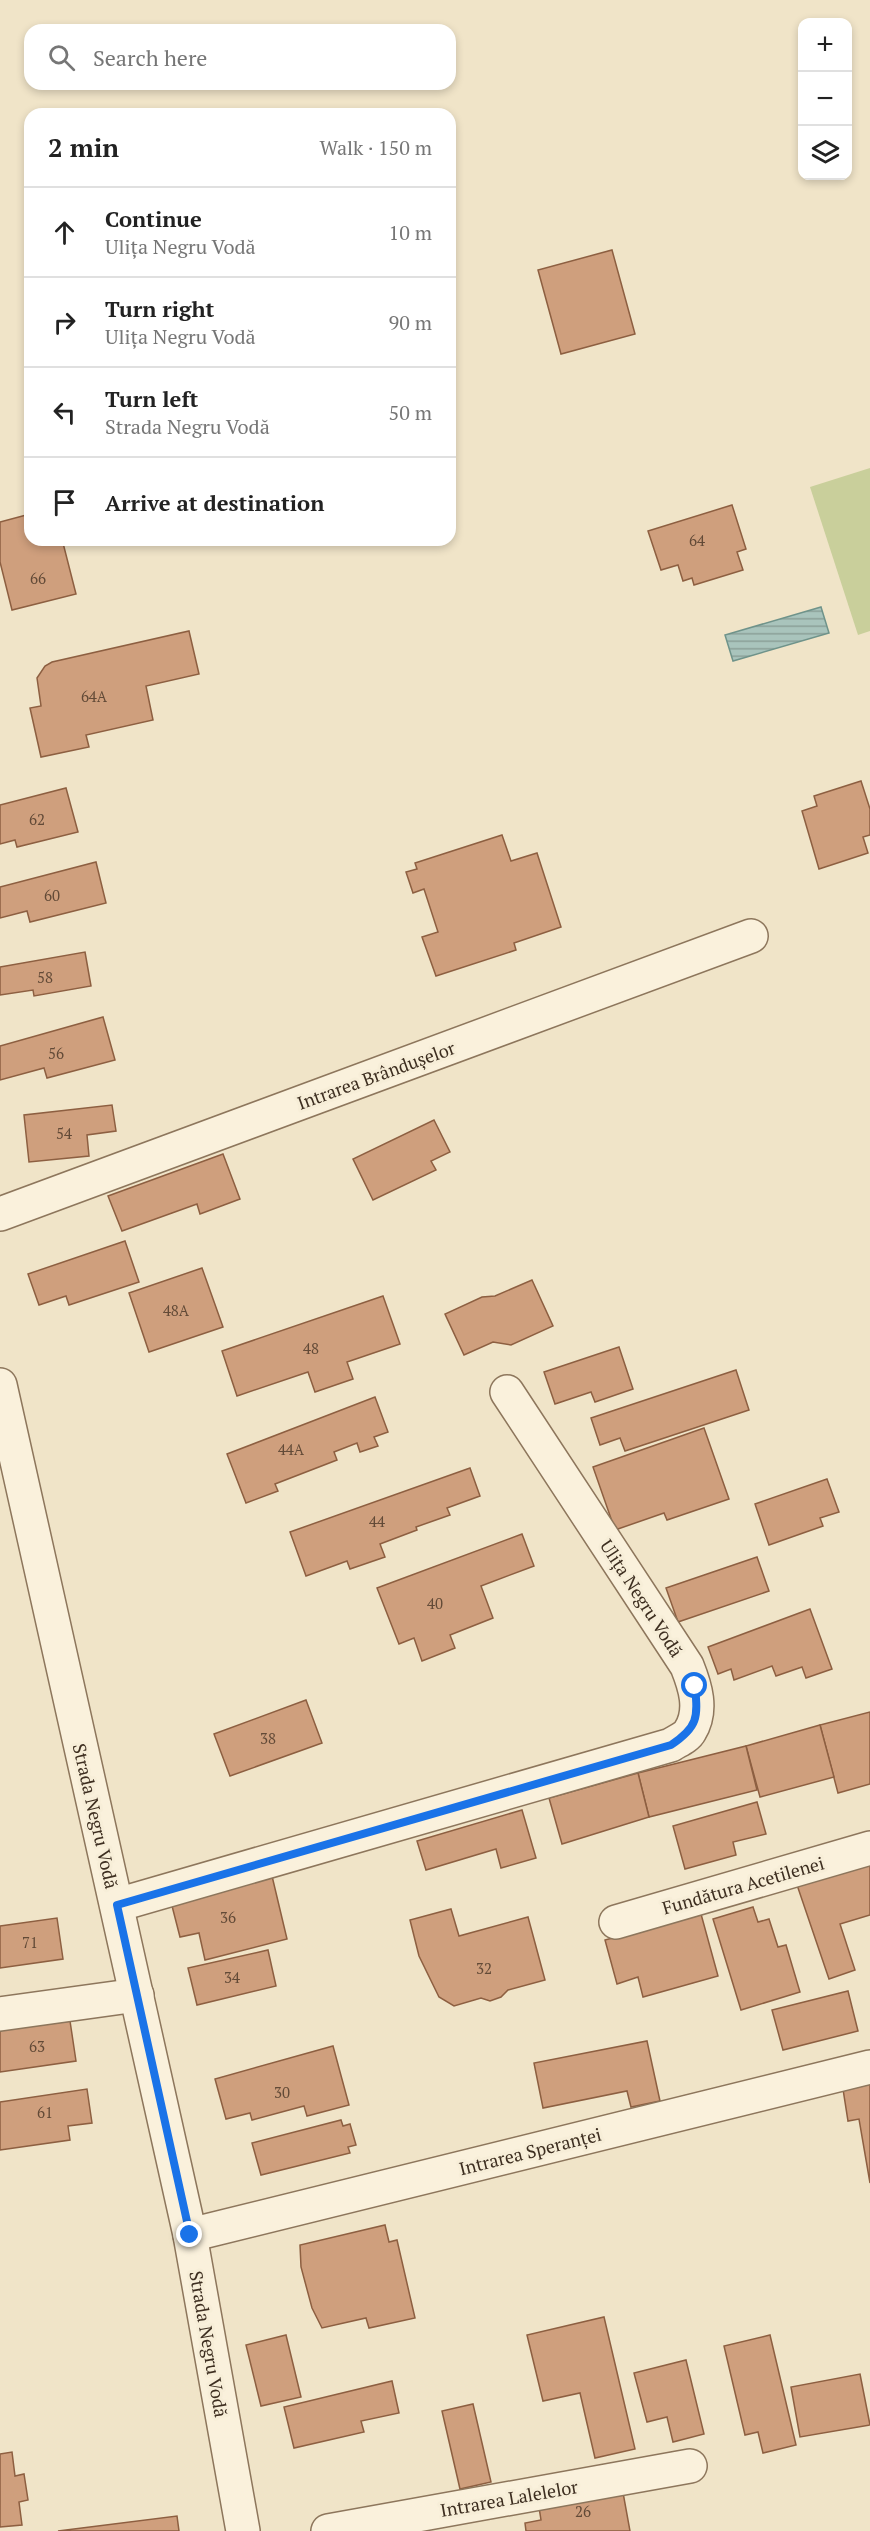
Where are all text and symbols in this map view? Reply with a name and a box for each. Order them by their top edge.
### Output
map controls [798,18,852,180]
button: + [798,18,852,72]
search box [24,24,456,90]
icon: search [45,41,78,74]
text: Search here [93,43,207,72]
button: − [798,72,852,126]
button: layers [798,126,852,180]
text: 2 min [48,130,119,164]
text: Walk · 150 m [320,134,432,161]
text: Continue [105,204,202,233]
icon: ahead [48,216,81,249]
text: 10 m [389,219,432,246]
text: Ulița Negru Vodă [105,233,256,260]
text: Turn right [105,294,214,323]
icon: right [48,306,81,339]
text: 90 m [389,309,432,336]
text: Ulița Negru Vodă [105,323,256,350]
text: Turn left [105,384,198,413]
icon: left [48,396,81,429]
text: 50 m [389,399,432,426]
text: Strada Negru Vodă [105,413,270,440]
icon: arrive [48,486,81,519]
text: Arrive at destination [105,488,324,517]
house number: 64 [689,530,705,550]
house number: 66 [30,568,46,588]
house number: 64A [81,686,108,706]
house number: 62 [29,809,45,829]
house number: 60 [44,885,60,905]
house number: 58 [37,967,53,987]
street label: Intrarea Brândușelor [294,1035,458,1115]
house number: 56 [48,1043,64,1063]
house number: 54 [56,1123,72,1143]
house number: 48A [163,1300,190,1320]
house number: 48 [303,1338,319,1358]
house number: 44A [278,1439,305,1459]
house number: 44 [369,1511,385,1531]
street label: Ulița Negru Vodă [595,1535,689,1661]
house number: 40 [427,1593,443,1613]
route start [681,1672,707,1698]
house number: 38 [260,1728,276,1748]
street label: Strada Negru Vodă [68,1741,124,1891]
street label: Fundătura Acetilenei [659,1850,827,1920]
house number: 36 [220,1907,236,1927]
house number: 71 [22,1932,38,1952]
house number: 32 [476,1958,492,1978]
house number: 34 [224,1967,240,1987]
house number: 63 [29,2036,45,2056]
house number: 30 [274,2082,290,2102]
house number: 61 [37,2102,53,2122]
street label: Intrarea Speranței [456,2122,604,2180]
route end [176,2221,202,2247]
street label: Strada Negru Vodă [184,2269,234,2419]
street label: Intrarea Lalelelor [438,2474,580,2522]
house number: 26 [575,2501,591,2521]

